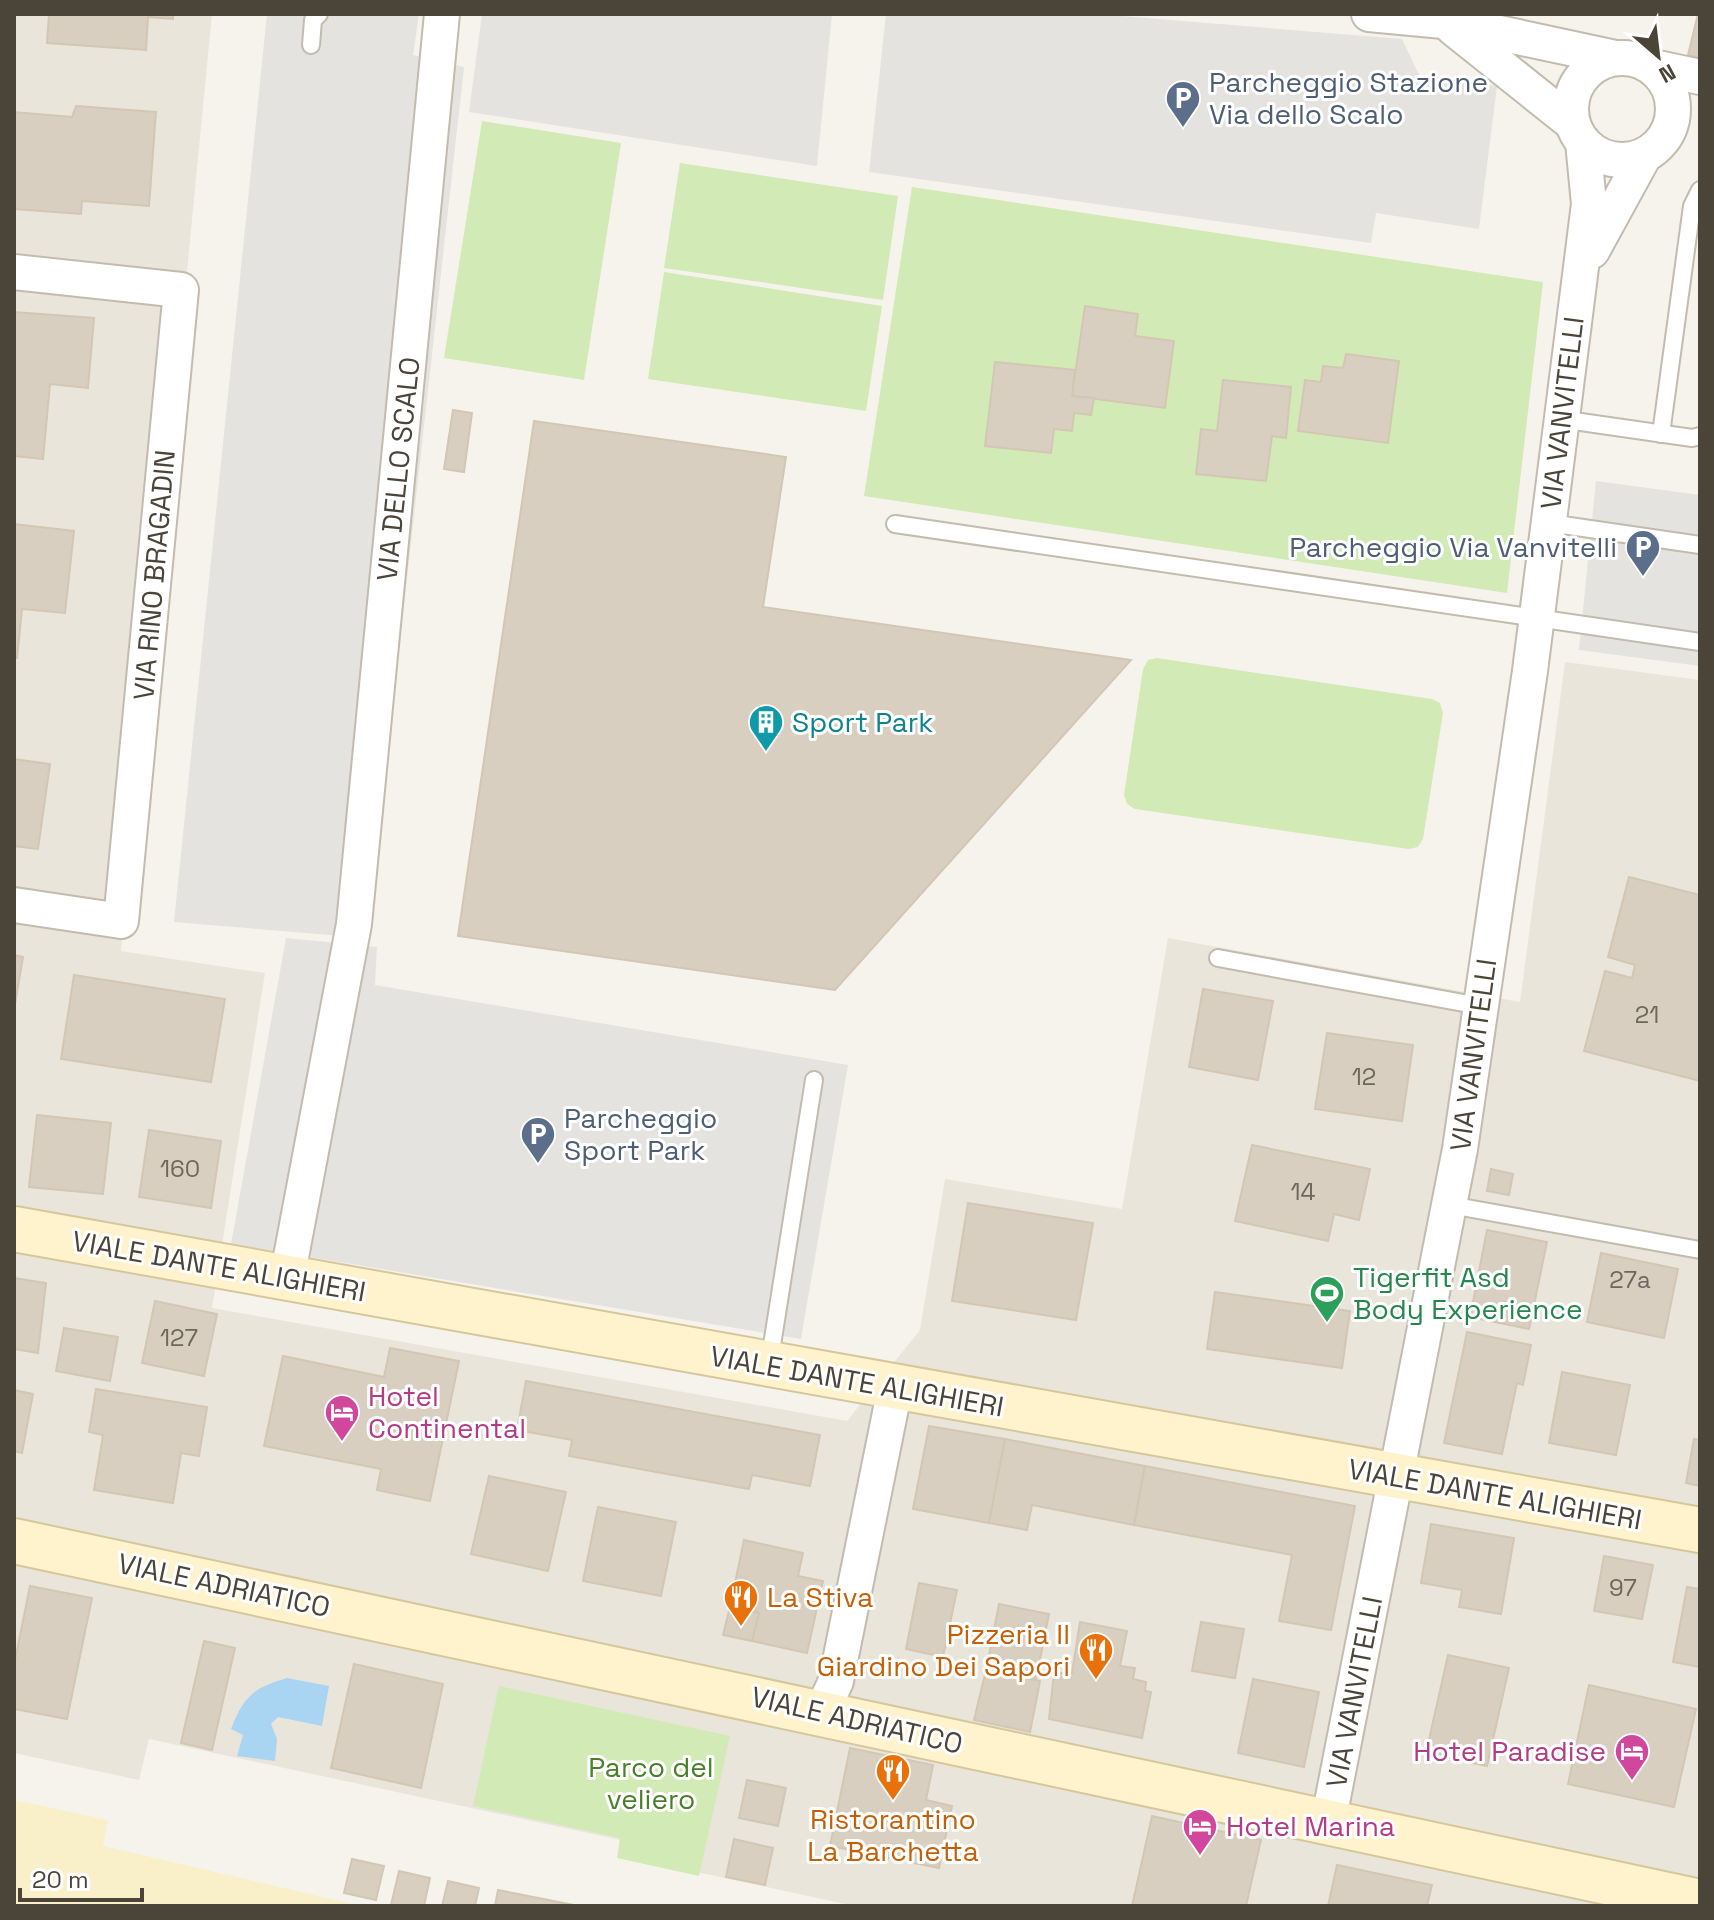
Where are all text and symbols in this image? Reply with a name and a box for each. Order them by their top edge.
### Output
north arrow [1618,16,1698,96]
text: N [1654,58,1680,89]
place label: Parcheggio Stazione Via dello Scalo [1209,64,1488,132]
parking icon: Parcheggio Stazione Via dello Scalo [1164,79,1202,129]
street label: VIA VANVITELLI [1532,314,1592,512]
street label: VIA DELLO SCALO [368,355,428,583]
street label: VIA RINO BRAGADIN [125,448,183,702]
parking icon: Parcheggio Via Vanvitelli [1624,528,1662,578]
place label: Parcheggio Via Vanvitelli [1289,529,1617,565]
building icon: Sport Park [747,703,785,753]
place label: Sport Park [792,704,933,740]
street label: VIA VANVITELLI [1442,956,1504,1154]
house number: 21 [1635,999,1659,1030]
house number: 12 [1352,1061,1376,1092]
place label: Parcheggio Sport Park [564,1100,717,1168]
parking icon: Parcheggio Sport Park [519,1115,557,1165]
house number: 160 [160,1153,200,1184]
house number: 14 [1290,1176,1316,1207]
street label: VIALE DANTE ALIGHIERI [69,1222,369,1310]
place label: Tigerfit Asd Body Experience [1353,1259,1583,1327]
house number: 27a [1609,1264,1651,1295]
sports icon: Tigerfit Asd Body Experience [1308,1274,1346,1324]
house number: 127 [160,1322,198,1353]
street label: VIALE DANTE ALIGHIERI [707,1337,1007,1425]
place label: Hotel Continental [368,1378,526,1446]
hotel icon: Hotel Continental [323,1393,361,1443]
street label: VIALE DANTE ALIGHIERI [1345,1450,1645,1538]
street label: VIALE ADRIATICO [115,1545,333,1625]
house number: 97 [1609,1572,1637,1603]
restaurant icon: La Stiva [722,1578,760,1628]
place label: La Stiva [767,1579,873,1615]
street label: VIA VANVITELLI [1318,1593,1390,1791]
place label: Pizzeria Il Giardino Dei Sapori [817,1616,1070,1684]
restaurant icon: Pizzeria Il Giardino Dei Sapori [1077,1631,1115,1681]
street label: VIALE ADRIATICO [748,1678,966,1762]
hotel icon: Hotel Paradise [1613,1732,1651,1782]
place label: Hotel Paradise [1413,1733,1606,1769]
park label: Parco del veliero [588,1749,714,1817]
restaurant icon: Ristorantino La Barchetta [874,1752,912,1802]
place label: Ristorantino La Barchetta [807,1801,979,1869]
hotel icon: Hotel Marina [1181,1807,1219,1857]
place label: Hotel Marina [1226,1808,1395,1844]
scale bar [20,1852,142,1902]
text: 20 m [32,1864,89,1895]

